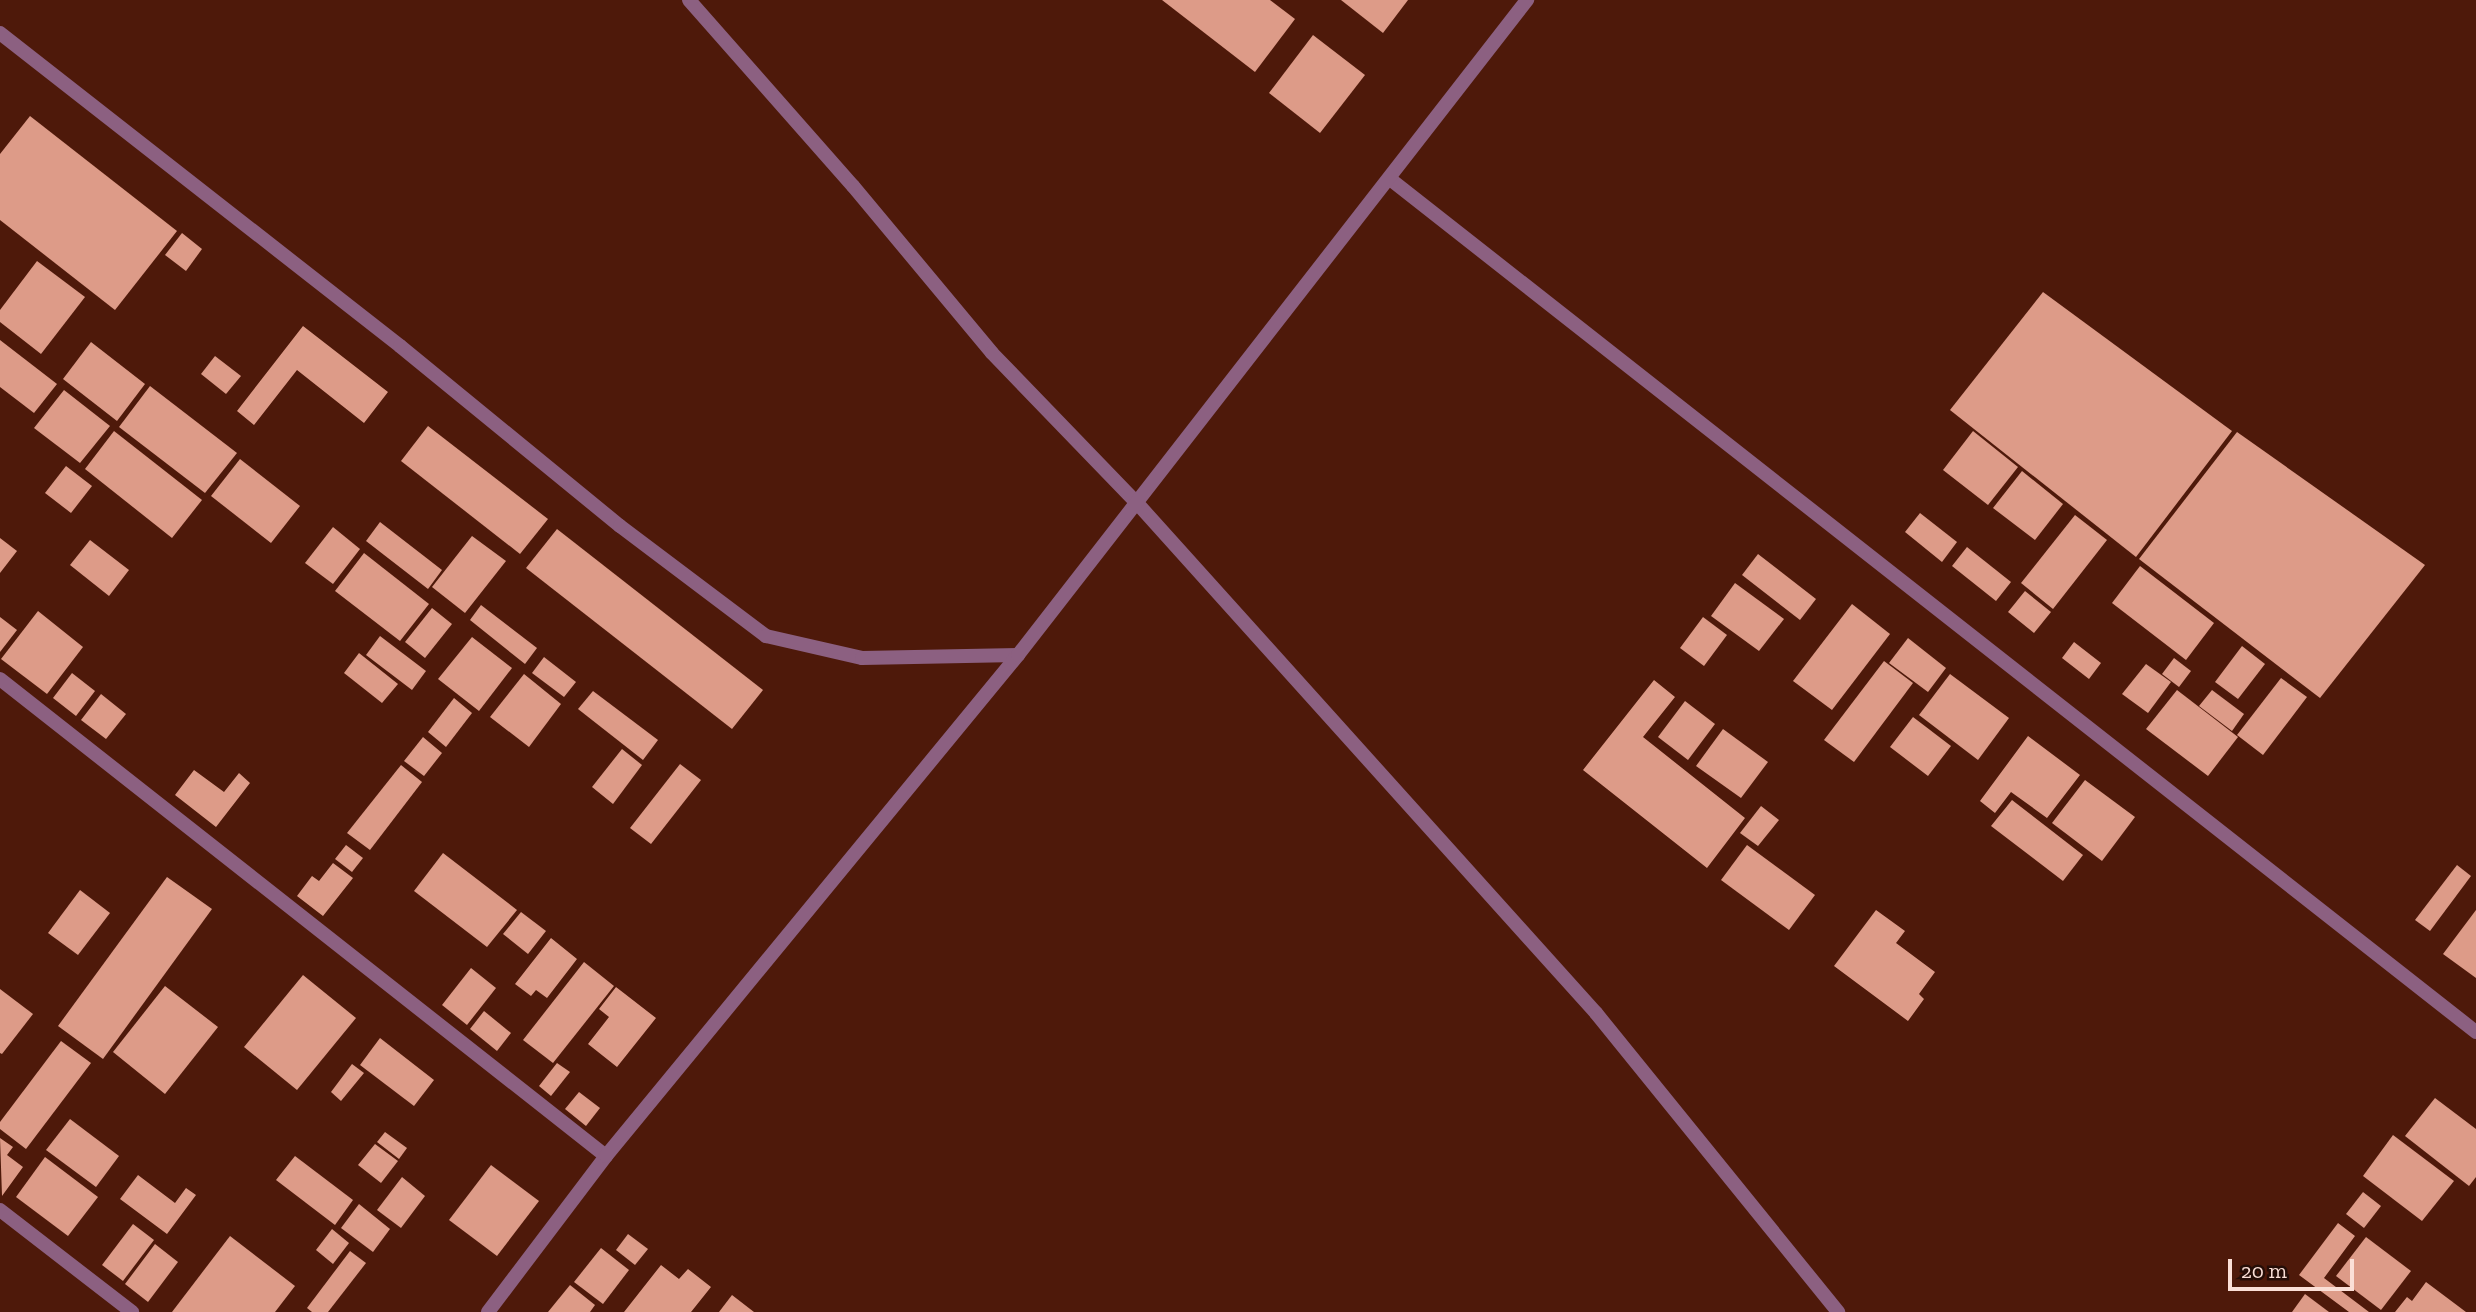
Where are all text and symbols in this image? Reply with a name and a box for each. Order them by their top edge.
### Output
scale bar [2231,1246,2357,1290]
text: 20 m [2241,1258,2287,1283]

